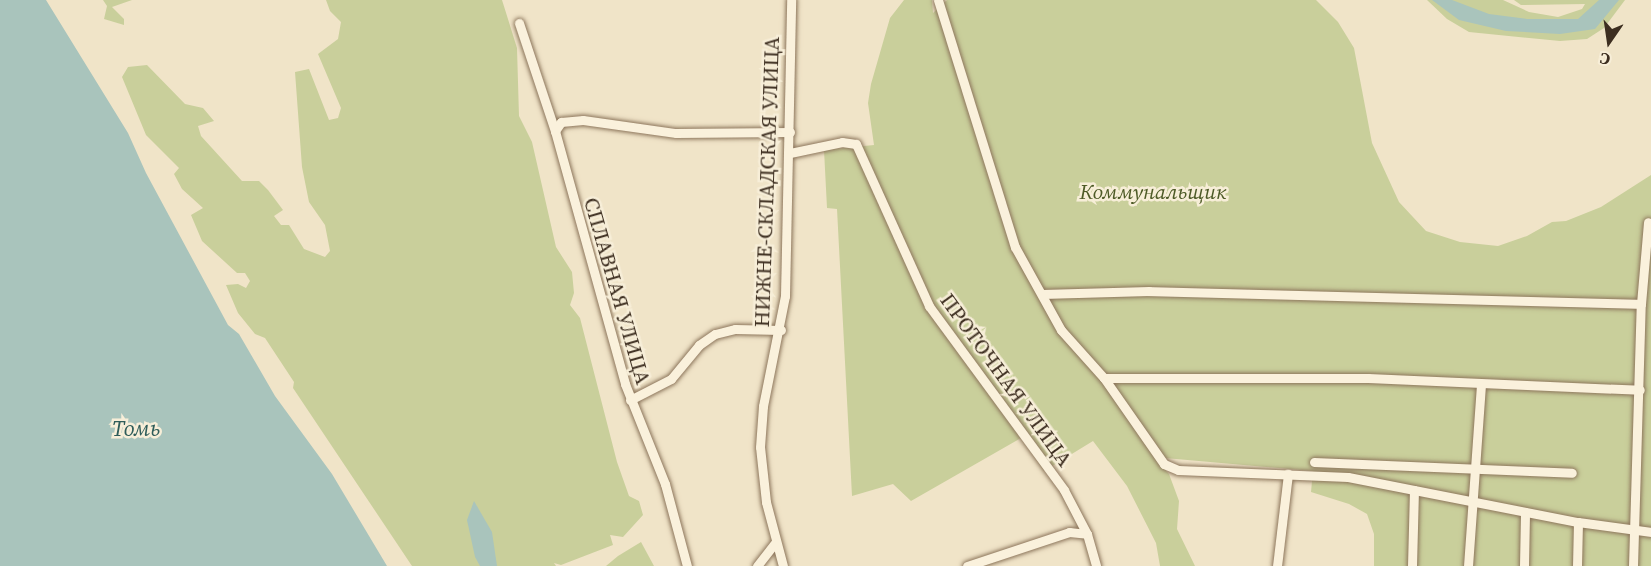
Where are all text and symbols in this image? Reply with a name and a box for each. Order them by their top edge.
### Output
north arrow [1579,12,1639,72]
street label: НИЖНЕ-СКЛАДСКАЯ УЛИЦА [749,36,785,328]
text: С [1598,48,1612,71]
park label: Коммунальщик [1080,179,1226,205]
street label: СПЛАВНАЯ УЛИЦА [578,195,656,387]
street label: ПРОТОЧНАЯ УЛИЦА [935,288,1077,472]
water label: Томь [112,416,160,442]

